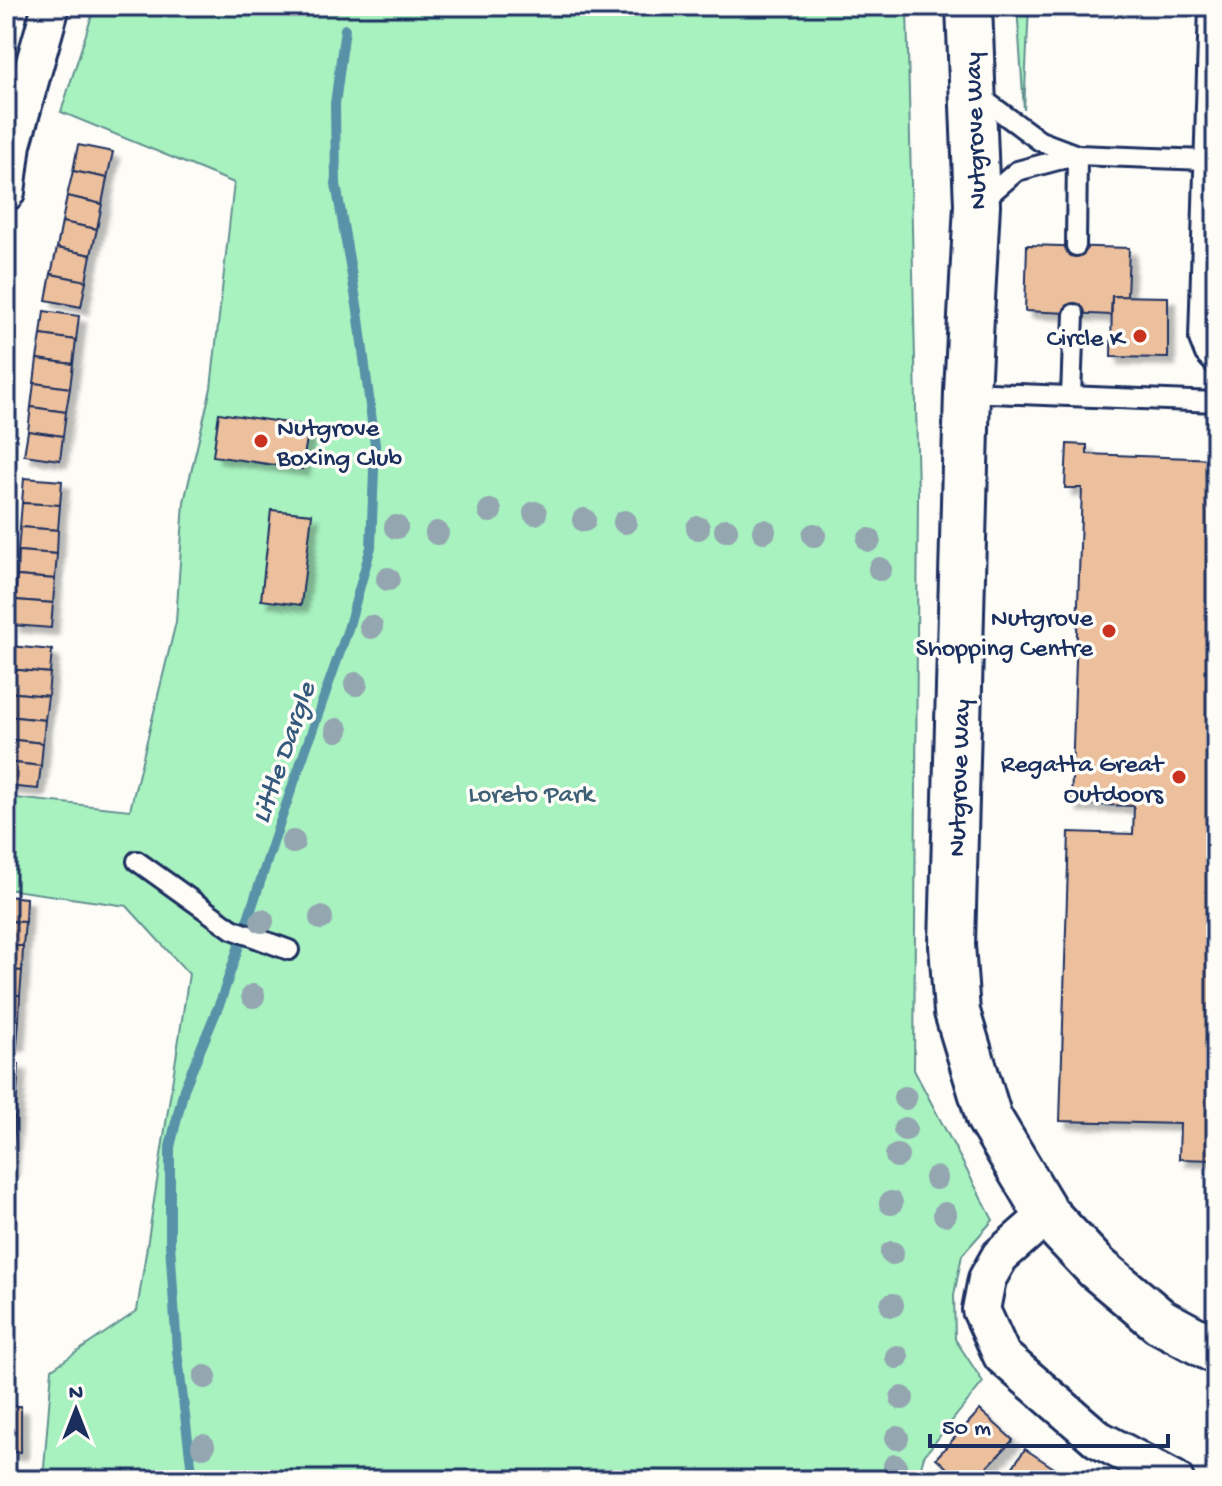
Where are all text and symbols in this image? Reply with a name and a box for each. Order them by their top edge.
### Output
street label: Nutgrove Way [959,51,996,210]
place label: Circle K [1047,325,1127,356]
marker: Circle K [1131,327,1149,345]
place label: Nutgrove Boxing Club [276,415,402,476]
marker: Nutgrove Boxing Club [252,432,270,450]
place label: Nutgrove Shopping Centre [916,605,1094,666]
marker: Nutgrove Shopping Centre [1100,622,1118,640]
water label: Little Dargle [246,677,325,828]
street label: Nutgrove Way [943,699,980,857]
place label: Regatta Great Outdoors [1001,751,1165,812]
marker: Regatta Great Outdoors [1170,768,1188,786]
park label: Loreto Park [468,781,596,812]
north arrow [36,1370,116,1450]
text: N [69,1381,83,1407]
scale bar [930,1398,1168,1448]
text: 50 m [942,1415,991,1444]

